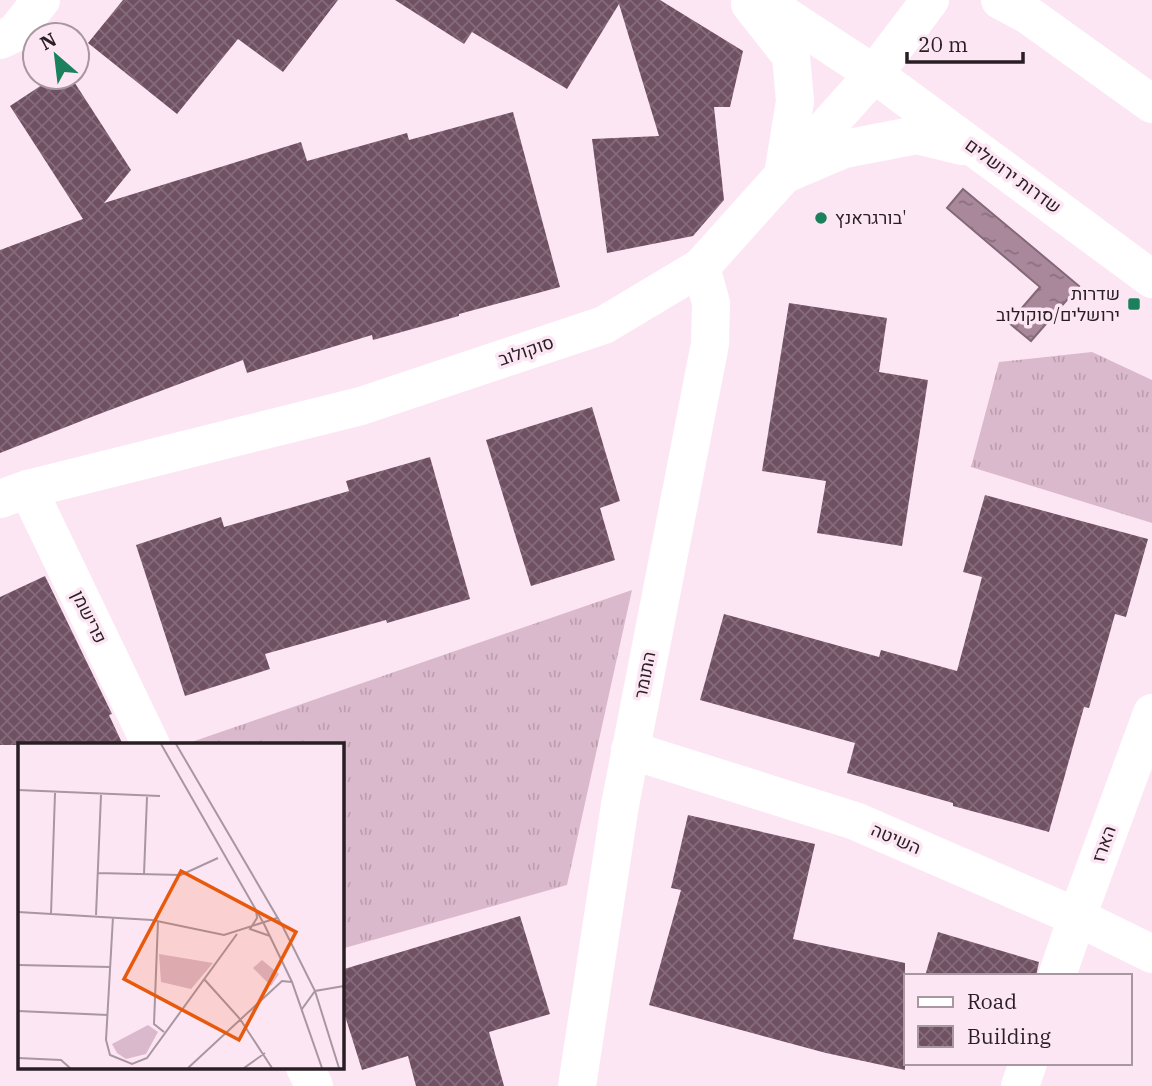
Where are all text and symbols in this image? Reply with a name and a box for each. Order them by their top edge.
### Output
north arrow [21,21,91,91]
scale bar [907,21,1023,65]
text: N [36,27,60,55]
text: 20 m [918,30,968,58]
street label: שדרות ירושלים [961,133,1066,218]
place label: בורגראנץ' [835,206,906,229]
marker: בורגראנץ' [813,210,829,226]
place label: שדרות ירושלים/סוקולוב [996,282,1120,326]
marker: שדרות ירושלים/סוקולוב [1126,296,1142,312]
street label: סוקולוב [495,330,557,371]
street label: פרישמן [67,586,112,647]
street label: התומר [629,649,660,700]
inset map [18,743,343,1068]
street label: השיטה [868,818,925,859]
street label: הארז [1086,822,1121,865]
legend [904,974,1131,1065]
text: Road [967,987,1017,1015]
text: Building [967,1022,1052,1050]

